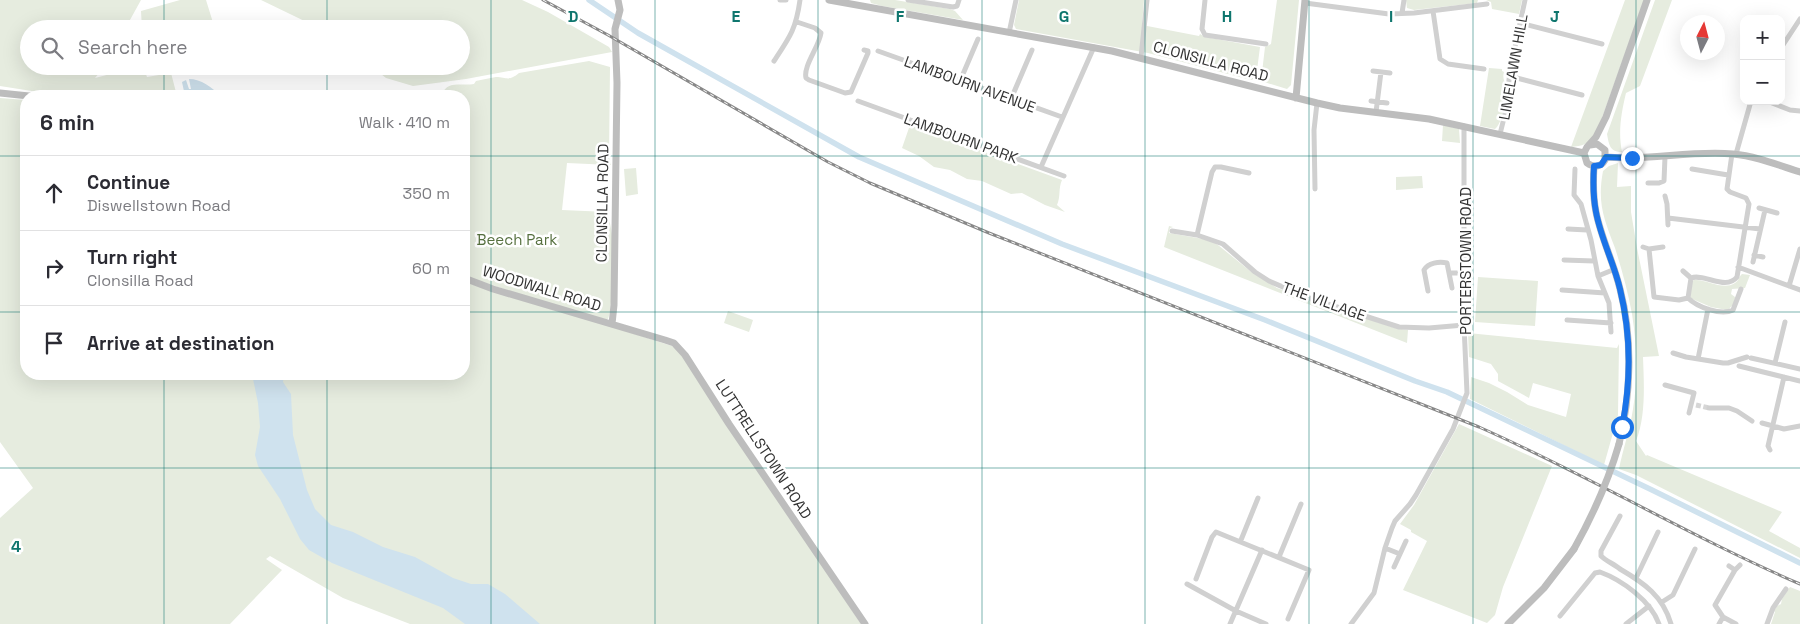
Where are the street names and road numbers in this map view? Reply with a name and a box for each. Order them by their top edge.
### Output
street label: LIMELAWN HILL [1494,12,1532,122]
street label: CLONSILLA ROAD [1151,36,1271,86]
street label: LAMBOURN AVENUE [902,51,1038,117]
street label: LAMBOURN PARK [901,109,1021,167]
street label: CLONSILLA ROAD [591,143,613,262]
street label: PORTERSTOWN ROAD [1456,187,1475,335]
street label: WOODWALL ROAD [480,261,604,315]
street label: THE VILLAGE [1280,277,1368,325]
street label: LUTTRELLSTOWN ROAD [712,376,816,522]

